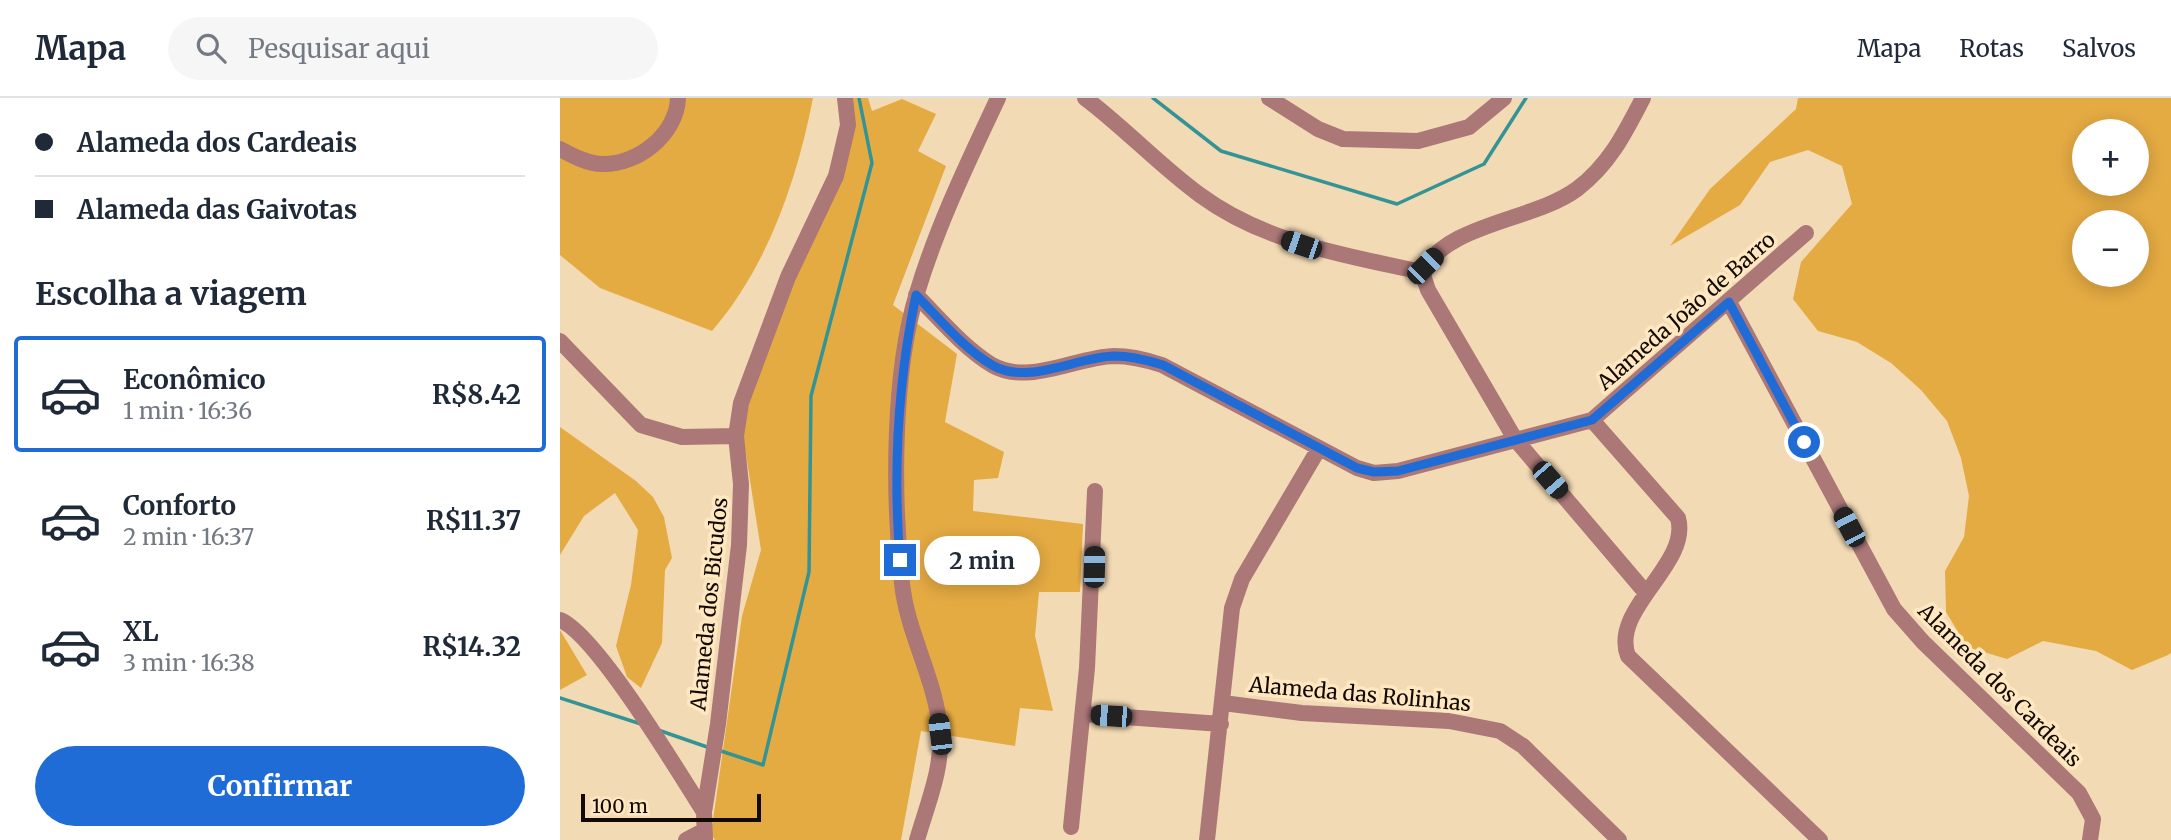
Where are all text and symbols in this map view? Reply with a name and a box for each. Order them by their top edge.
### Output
search box [168,17,658,80]
text: Mapa [35,28,126,69]
icon: search [192,29,230,67]
text: Pesquisar aqui [248,32,430,65]
text: Mapa [1857,33,1921,64]
text: Rotas [1959,33,2024,64]
text: Salvos [2062,33,2136,64]
map controls [2072,119,2149,287]
button: + [2072,119,2149,196]
text: Alameda dos Cardeais [77,126,357,159]
text: Alameda das Gaivotas [77,193,357,226]
button: − [2072,210,2149,287]
street label: Alameda João de Barro [1590,226,1781,397]
car [1278,228,1325,262]
car [1403,244,1448,288]
text: Escolha a viagem [35,274,307,314]
icon: car [39,363,102,426]
text: Econômico [123,363,266,396]
text: R$8.42 [432,378,521,411]
text: 1 min · 16:36 [123,396,252,425]
route start [1788,426,1820,458]
car [1529,457,1572,503]
icon: car [39,489,102,552]
text: Conforto [123,489,236,522]
street label: Alameda dos Bicudos [684,496,734,713]
text: R$11.37 [426,504,521,537]
car [1830,504,1869,550]
text: 2 min · 16:37 [123,522,254,551]
callout: 2 min [924,536,1040,584]
route end [884,544,916,576]
text: 2 min [949,546,1015,575]
car [1084,546,1105,588]
street label: Alameda dos Cardeais [1912,597,2087,772]
icon: car [39,615,102,678]
text: XL [123,615,159,648]
text: R$14.32 [423,630,521,663]
text: 3 min · 16:38 [123,648,255,677]
street label: Alameda das Rolinhas [1247,671,1472,717]
car [1090,704,1133,728]
car [928,712,953,756]
button: Confirmar [35,746,525,826]
scale bar [581,791,761,823]
text: 100 m [592,794,648,818]

